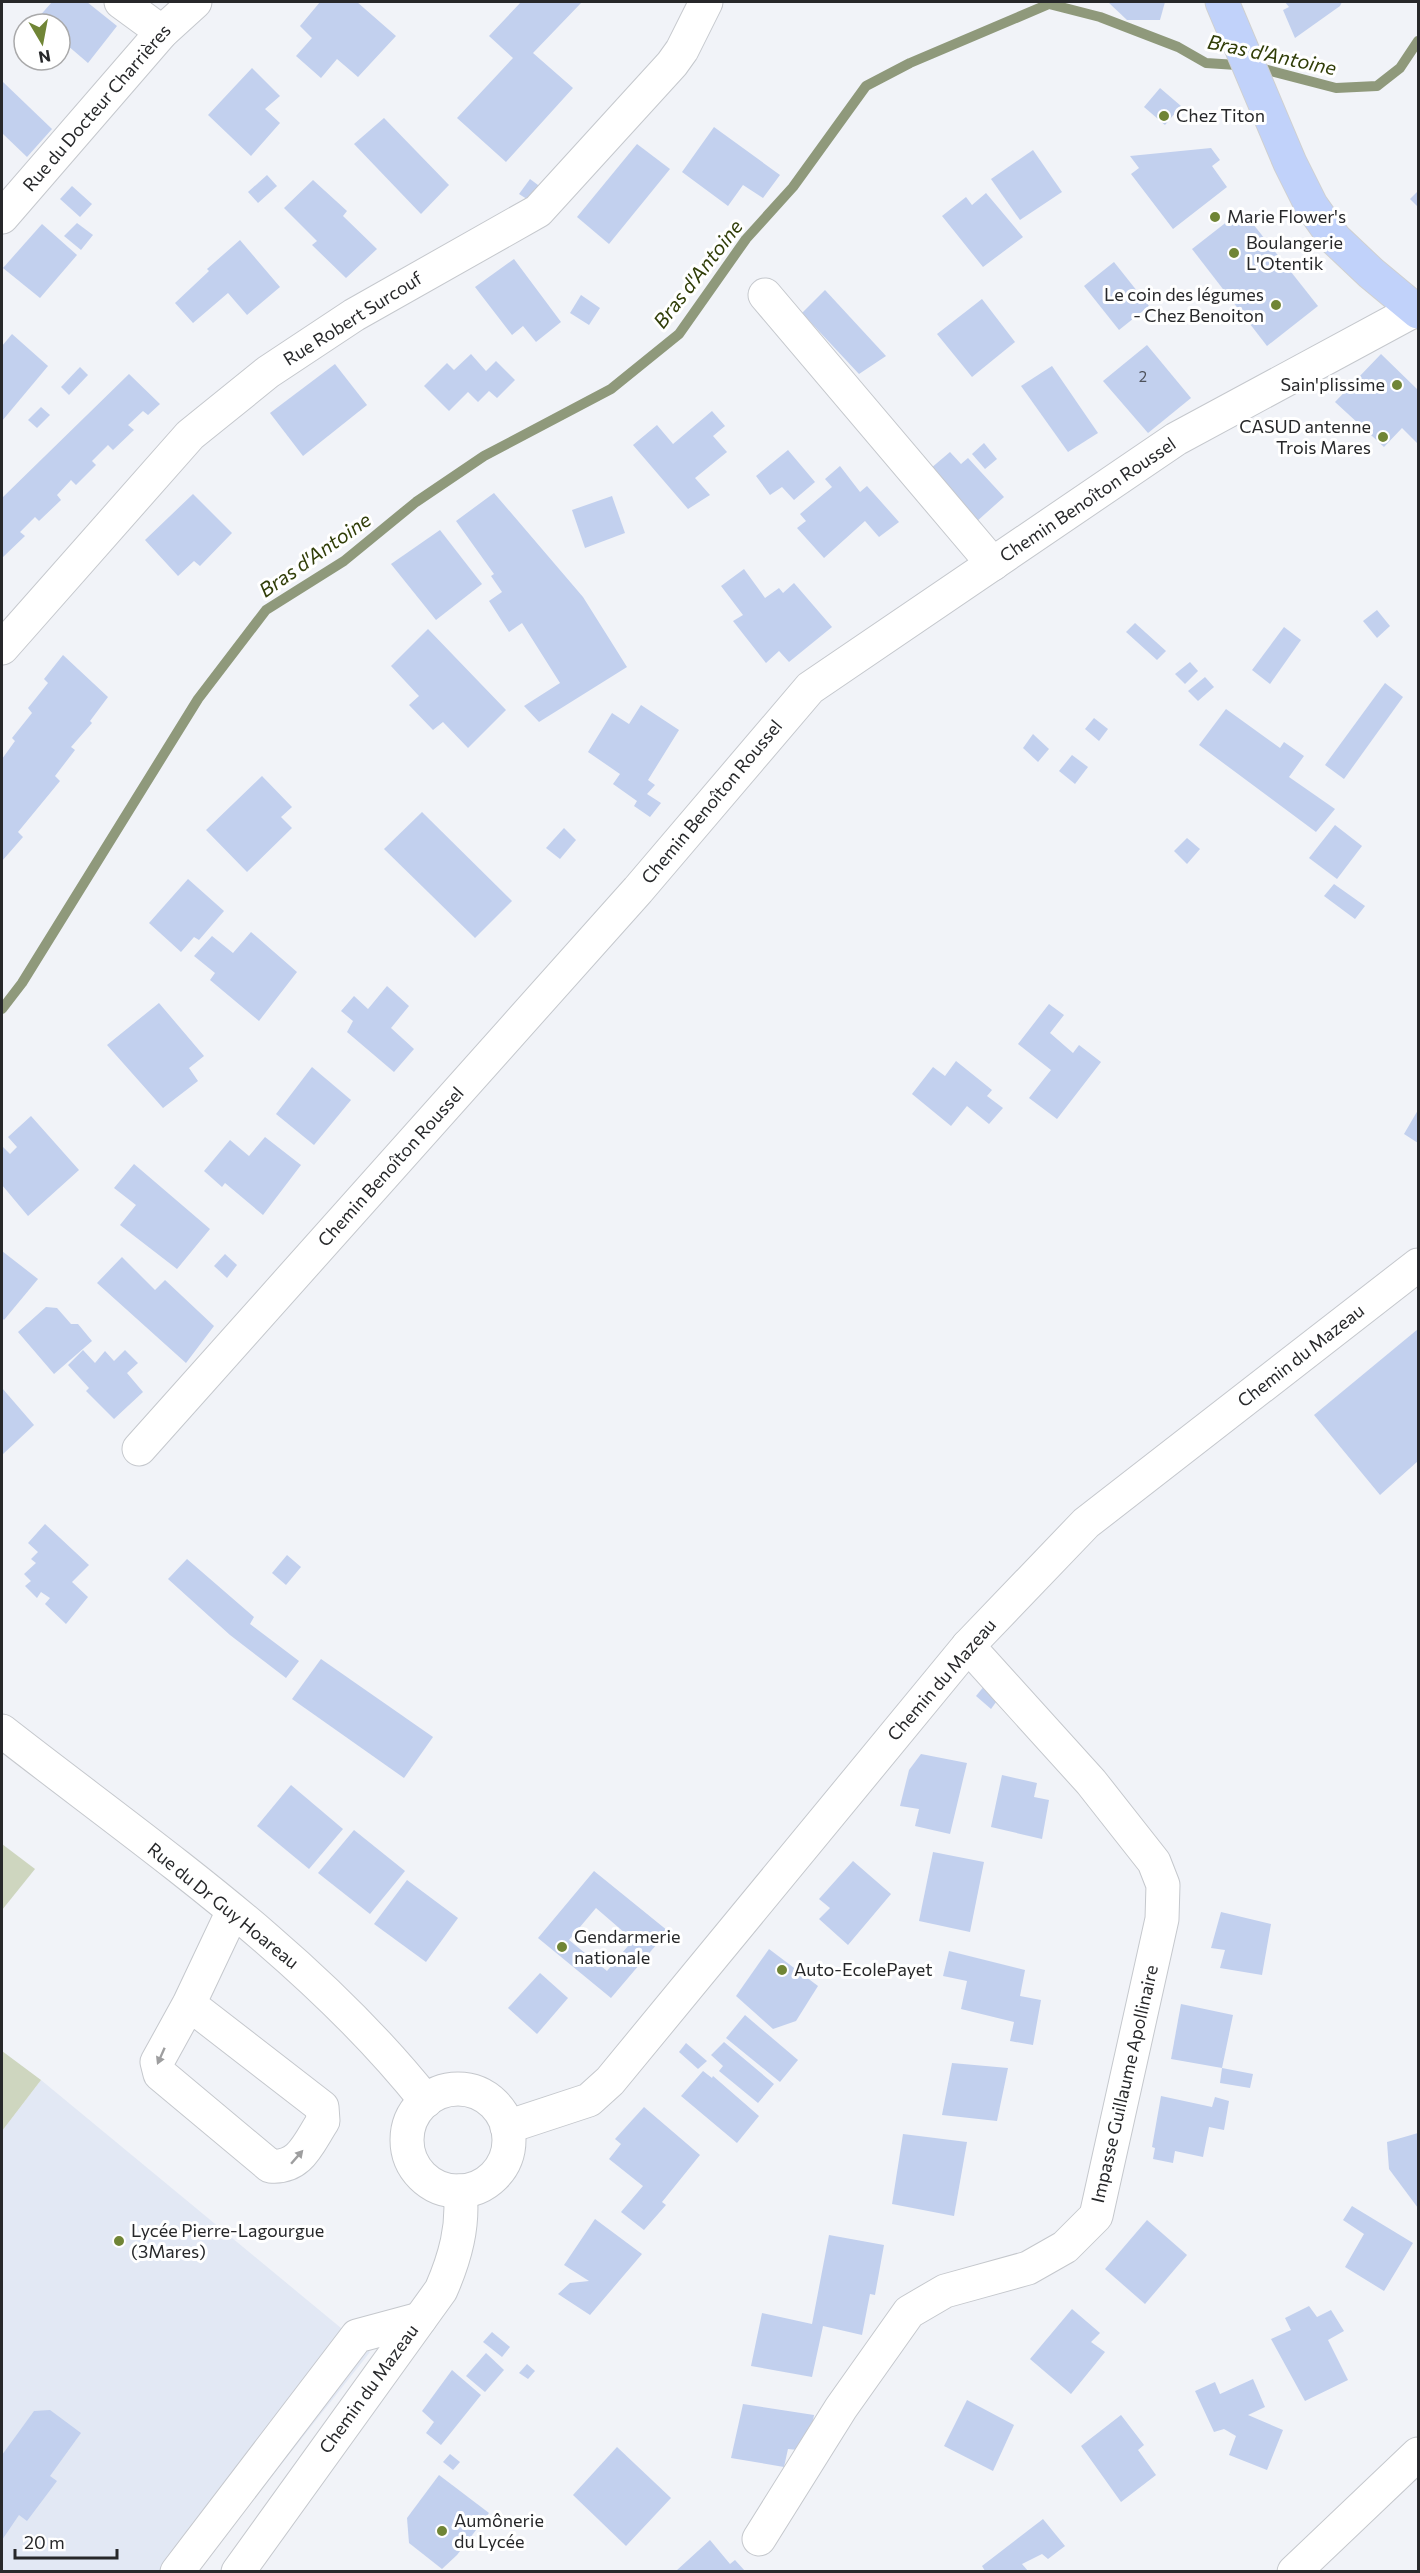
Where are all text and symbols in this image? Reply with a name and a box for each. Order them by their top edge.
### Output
north arrow [12,12,72,72]
street label: Rue du Docteur Charrières [18,19,175,195]
water label: Bras d'Antoine [1206,29,1339,79]
text: N [37,47,52,68]
place label: Chez Titon [1176,104,1265,126]
marker: Chez Titon [1157,109,1171,123]
place label: Marie Flower's [1227,205,1346,227]
marker: Marie Flower's [1208,210,1222,224]
water label: Bras d'Antoine [647,214,747,332]
place label: Boulangerie L'Otentik [1246,231,1343,274]
marker: Boulangerie L'Otentik [1227,246,1241,260]
street label: Rue Robert Surcouf [279,266,427,370]
place label: Le coin des légumes - Chez Benoiton [1104,283,1264,326]
marker: Le coin des légumes - Chez Benoiton [1269,298,1283,312]
house number: 2 [1139,367,1147,385]
place label: Sain'plissime [1280,373,1385,395]
marker: Sain'plissime [1390,378,1404,392]
place label: CASUD antenne Trois Mares [1239,415,1371,458]
marker: CASUD antenne Trois Mares [1376,430,1390,444]
street label: Chemin Benoîton Roussel [995,432,1180,566]
water label: Bras d'Antoine [254,507,375,602]
street label: Chemin Benoîton Roussel [636,715,786,888]
street label: Chemin Benoîton Roussel [313,1082,468,1251]
street label: Chemin du Mazeau [1233,1299,1368,1411]
street label: Chemin du Mazeau [882,1614,1000,1745]
street label: Rue du Dr Guy Hoareau [144,1837,304,1973]
place label: Gendarmerie nationale [574,1925,681,1968]
marker: Gendarmerie nationale [555,1940,569,1954]
place label: Auto-EcolePayet [794,1958,933,1980]
marker: Auto-EcolePayet [775,1963,789,1977]
street label: Impasse Guillaume Apollinaire [1086,1963,1162,2205]
one-way arrow [157,2047,166,2064]
one-way arrow [290,2149,304,2164]
place label: Lycée Pierre-Lagourgue (3Mares) [131,2219,324,2262]
marker: Lycée Pierre-Lagourgue (3Mares) [112,2234,126,2248]
street label: Chemin du Mazeau [314,2319,422,2457]
place label: Aumônerie du Lycée [454,2509,544,2552]
scale bar [15,2522,117,2560]
marker: Aumônerie du Lycée [435,2524,449,2538]
text: 20 m [24,2531,65,2553]

